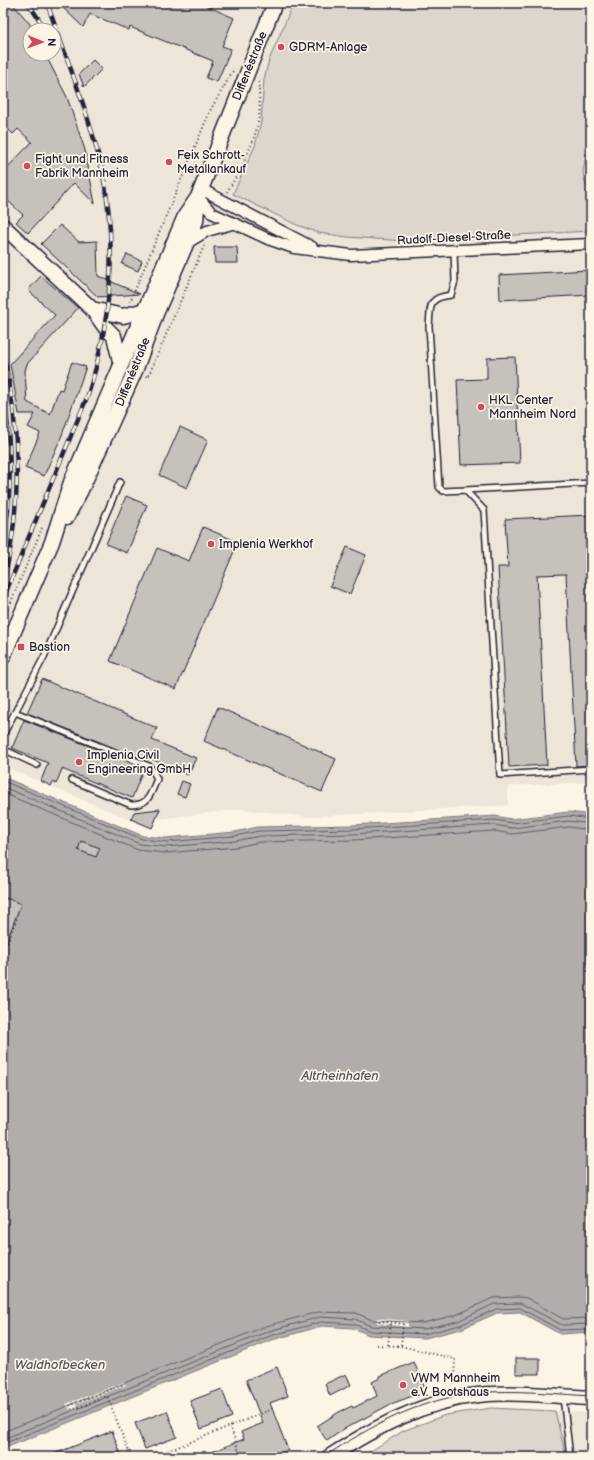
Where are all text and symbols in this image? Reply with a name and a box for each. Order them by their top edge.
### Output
north arrow [22,22,62,62]
street label: Diffenéstraße [229,29,271,103]
text: N [45,38,58,46]
place label: GDRM-Anlage [289,40,367,55]
marker: GDRM-Anlage [276,42,286,52]
place label: Feix Schrott- Metallankauf [177,148,247,177]
place label: Fight und Fitness Fabrik Mannheim [35,152,129,181]
marker: Feix Schrott- Metallankauf [164,157,174,167]
marker: Fight und Fitness Fabrik Mannheim [22,161,32,171]
street label: Rudolf-Diesel-Straße [397,228,511,248]
street label: Diffenéstraße [112,335,154,409]
place label: HKL Center Mannheim Nord [489,393,576,422]
marker: HKL Center Mannheim Nord [476,402,486,412]
place label: Implenia Werkhof [219,537,313,552]
marker: Implenia Werkhof [206,539,216,549]
place label: Bastion [29,640,70,655]
marker: Bastion [16,642,26,652]
place label: Implenia Civil Engineering GmbH [87,748,191,777]
marker: Implenia Civil Engineering GmbH [74,757,84,767]
water label: Altrheinhafen [300,1068,379,1084]
water label: Waldhofbecken [15,1357,105,1373]
place label: VWM Mannheim e.V. Bootshaus [411,1371,500,1400]
marker: VWM Mannheim e.V. Bootshaus [398,1380,408,1390]

